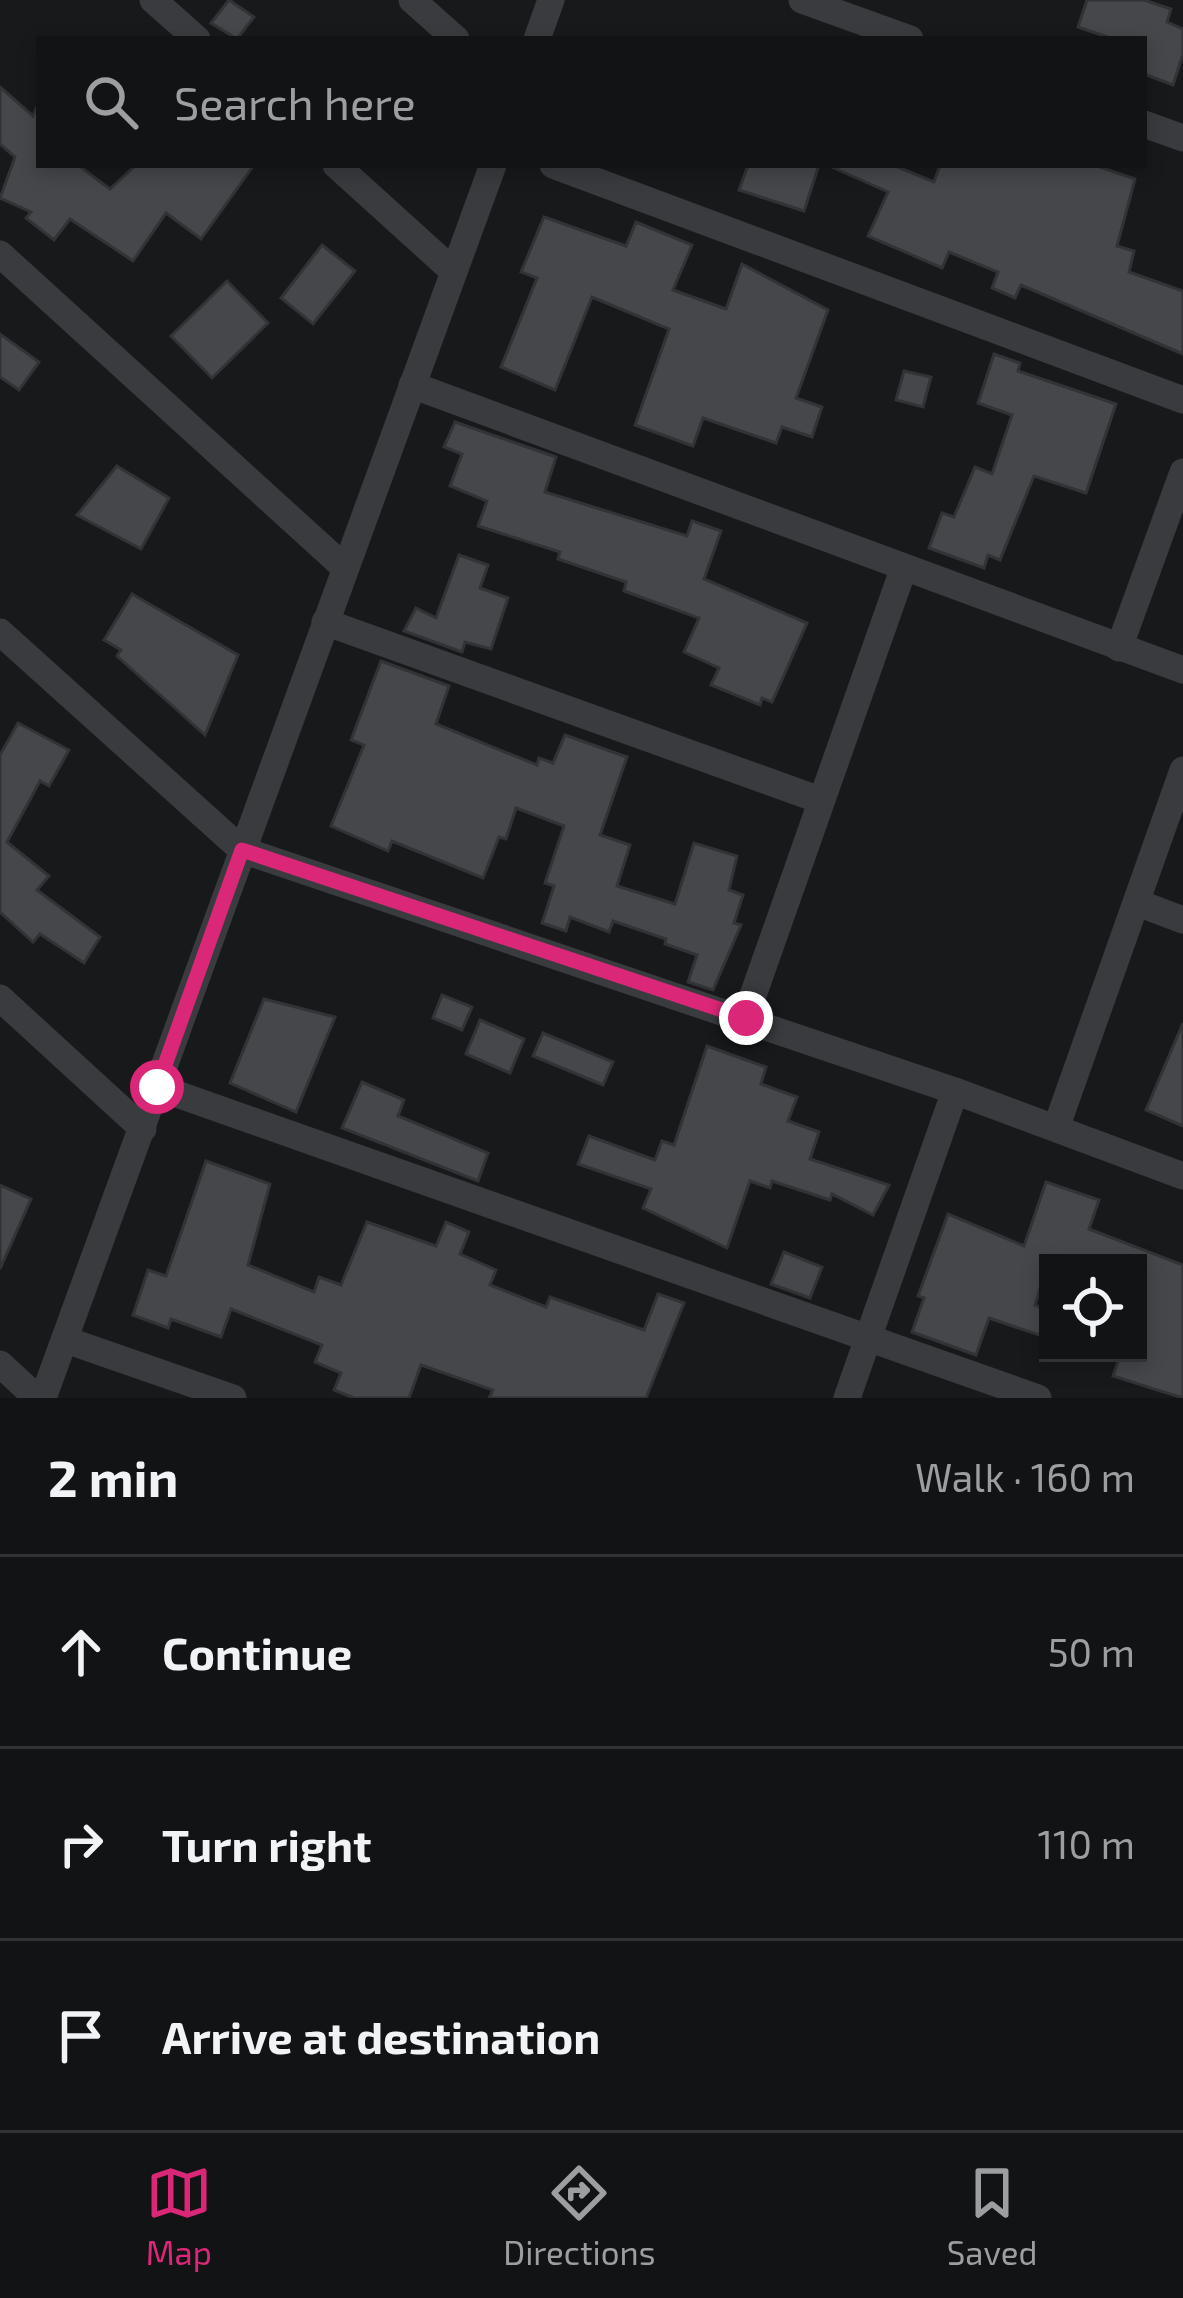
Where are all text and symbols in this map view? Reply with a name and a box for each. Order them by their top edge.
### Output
search box [36,36,1147,168]
icon: search [78,69,144,135]
text: Search here [174,75,416,129]
route end [719,991,773,1045]
route start [130,1060,184,1114]
map controls [1039,1254,1147,1362]
button: locate [1039,1254,1147,1362]
text: 2 min [48,1446,178,1507]
text: Walk · 160 m [915,1453,1135,1500]
icon: ahead [48,1619,114,1685]
text: Continue [162,1625,352,1679]
text: 50 m [1048,1628,1135,1675]
icon: right [48,1811,114,1877]
text: Turn right [162,1817,371,1871]
text: 110 m [1038,1820,1135,1867]
icon: arrive [48,2003,114,2069]
text: Arrive at destination [162,2009,600,2063]
tab: Map [146,2160,212,2272]
tab: Directions [503,2160,655,2272]
tab: Saved [947,2160,1037,2272]

